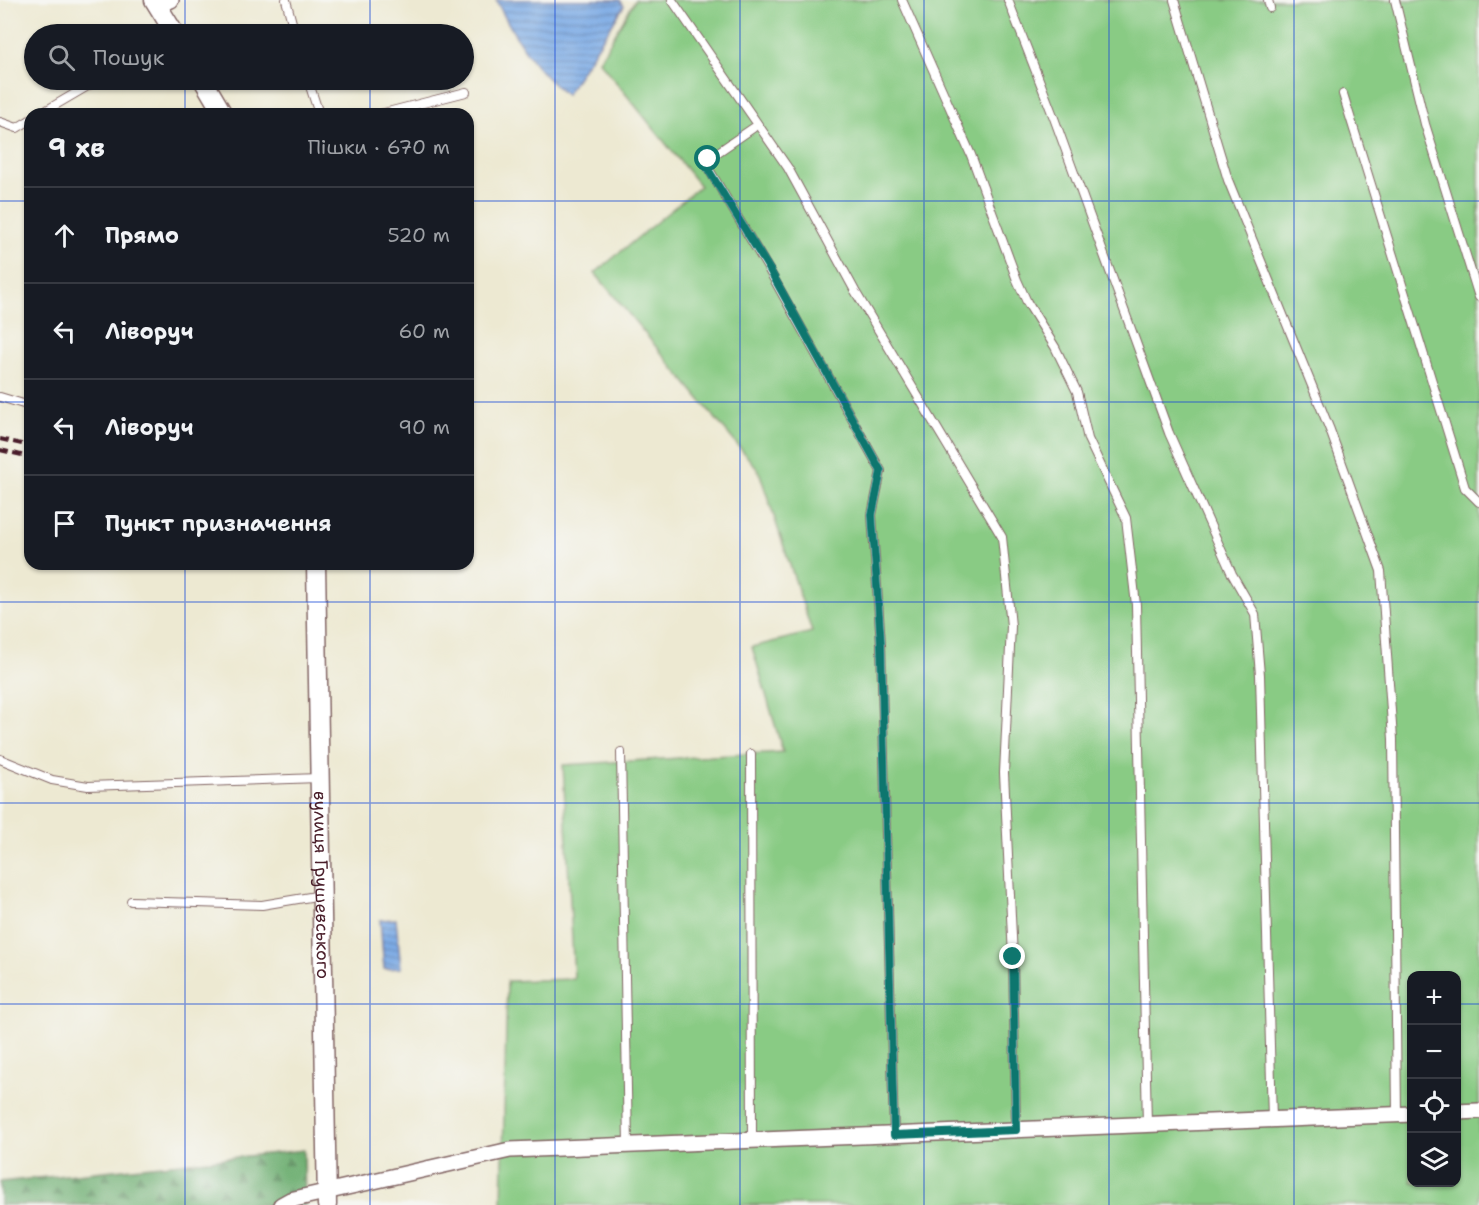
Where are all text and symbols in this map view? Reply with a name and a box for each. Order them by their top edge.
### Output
search box [24,24,474,90]
icon: search [45,41,78,74]
text: Пошук [93,43,164,72]
text: 9 хв [48,130,105,165]
text: Пішки · 670 m [308,134,450,160]
route start [694,145,720,171]
icon: ahead [48,219,81,252]
text: Прямо [105,221,179,250]
text: 520 m [387,222,450,248]
icon: left [48,315,81,348]
text: Ліворуч [105,317,193,346]
text: 60 m [398,318,450,344]
icon: left [48,411,81,444]
text: Ліворуч [105,413,193,442]
text: 90 m [398,414,450,440]
icon: arrive [48,507,81,540]
text: Пункт призначення [105,509,332,538]
street label: вулиця Грушевського [308,791,335,979]
route end [999,943,1025,969]
map controls [1407,971,1461,1187]
button: + [1407,971,1461,1025]
button: − [1407,1025,1461,1079]
button: locate [1407,1079,1461,1133]
button: layers [1407,1133,1461,1187]

